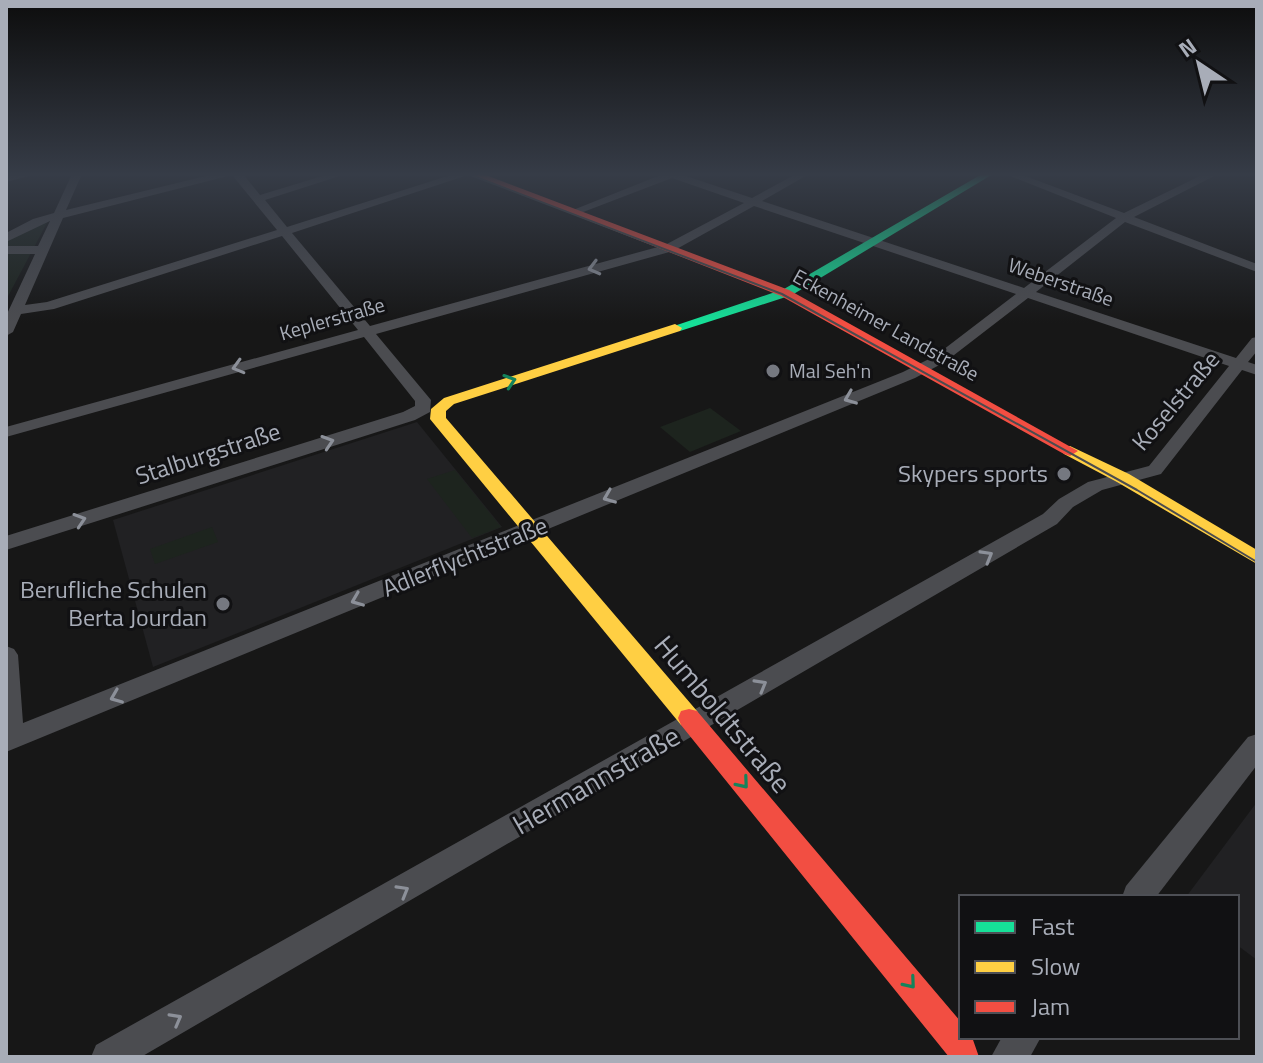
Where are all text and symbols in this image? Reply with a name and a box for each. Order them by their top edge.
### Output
north arrow [1159,24,1239,104]
text: N [1172,29,1204,66]
street label: Weberstraße [1004,249,1118,314]
one-way arrow [587,258,601,275]
street label: Eckenheimer Landstraße [787,260,985,389]
street label: Keplerstraße [276,289,388,348]
street label: Koselstraße [1123,343,1228,458]
place label: Mal Seh'n [789,355,871,386]
one-way arrow [231,357,245,374]
marker: Mal Seh'n [764,362,782,380]
one-way arrow [503,375,517,391]
one-way arrow [844,388,858,405]
street label: Stalburgstraße [131,413,285,493]
one-way arrow [321,435,335,451]
place label: Skypers sports [898,455,1048,491]
marker: Skypers sports [1055,465,1073,483]
one-way arrow [603,488,617,504]
street label: Adlerflychtstraße [377,507,553,606]
one-way arrow [73,513,87,529]
one-way arrow [978,550,993,566]
place label: Berufliche Schulen Berta Jourdan [20,571,207,635]
one-way arrow [351,590,365,607]
marker: Berufliche Schulen Berta Jourdan [214,595,232,613]
street label: Humboldtstraße [644,625,802,802]
one-way arrow [752,679,767,695]
one-way arrow [110,687,124,704]
street label: Hermannstraße [504,714,687,845]
one-way arrow [733,774,748,789]
one-way arrow [394,885,409,901]
legend [959,895,1239,1039]
text: Fast [1031,908,1075,944]
text: Slow [1031,948,1080,984]
one-way arrow [900,974,915,989]
text: Jam [1031,988,1070,1024]
one-way arrow [168,1013,182,1029]

